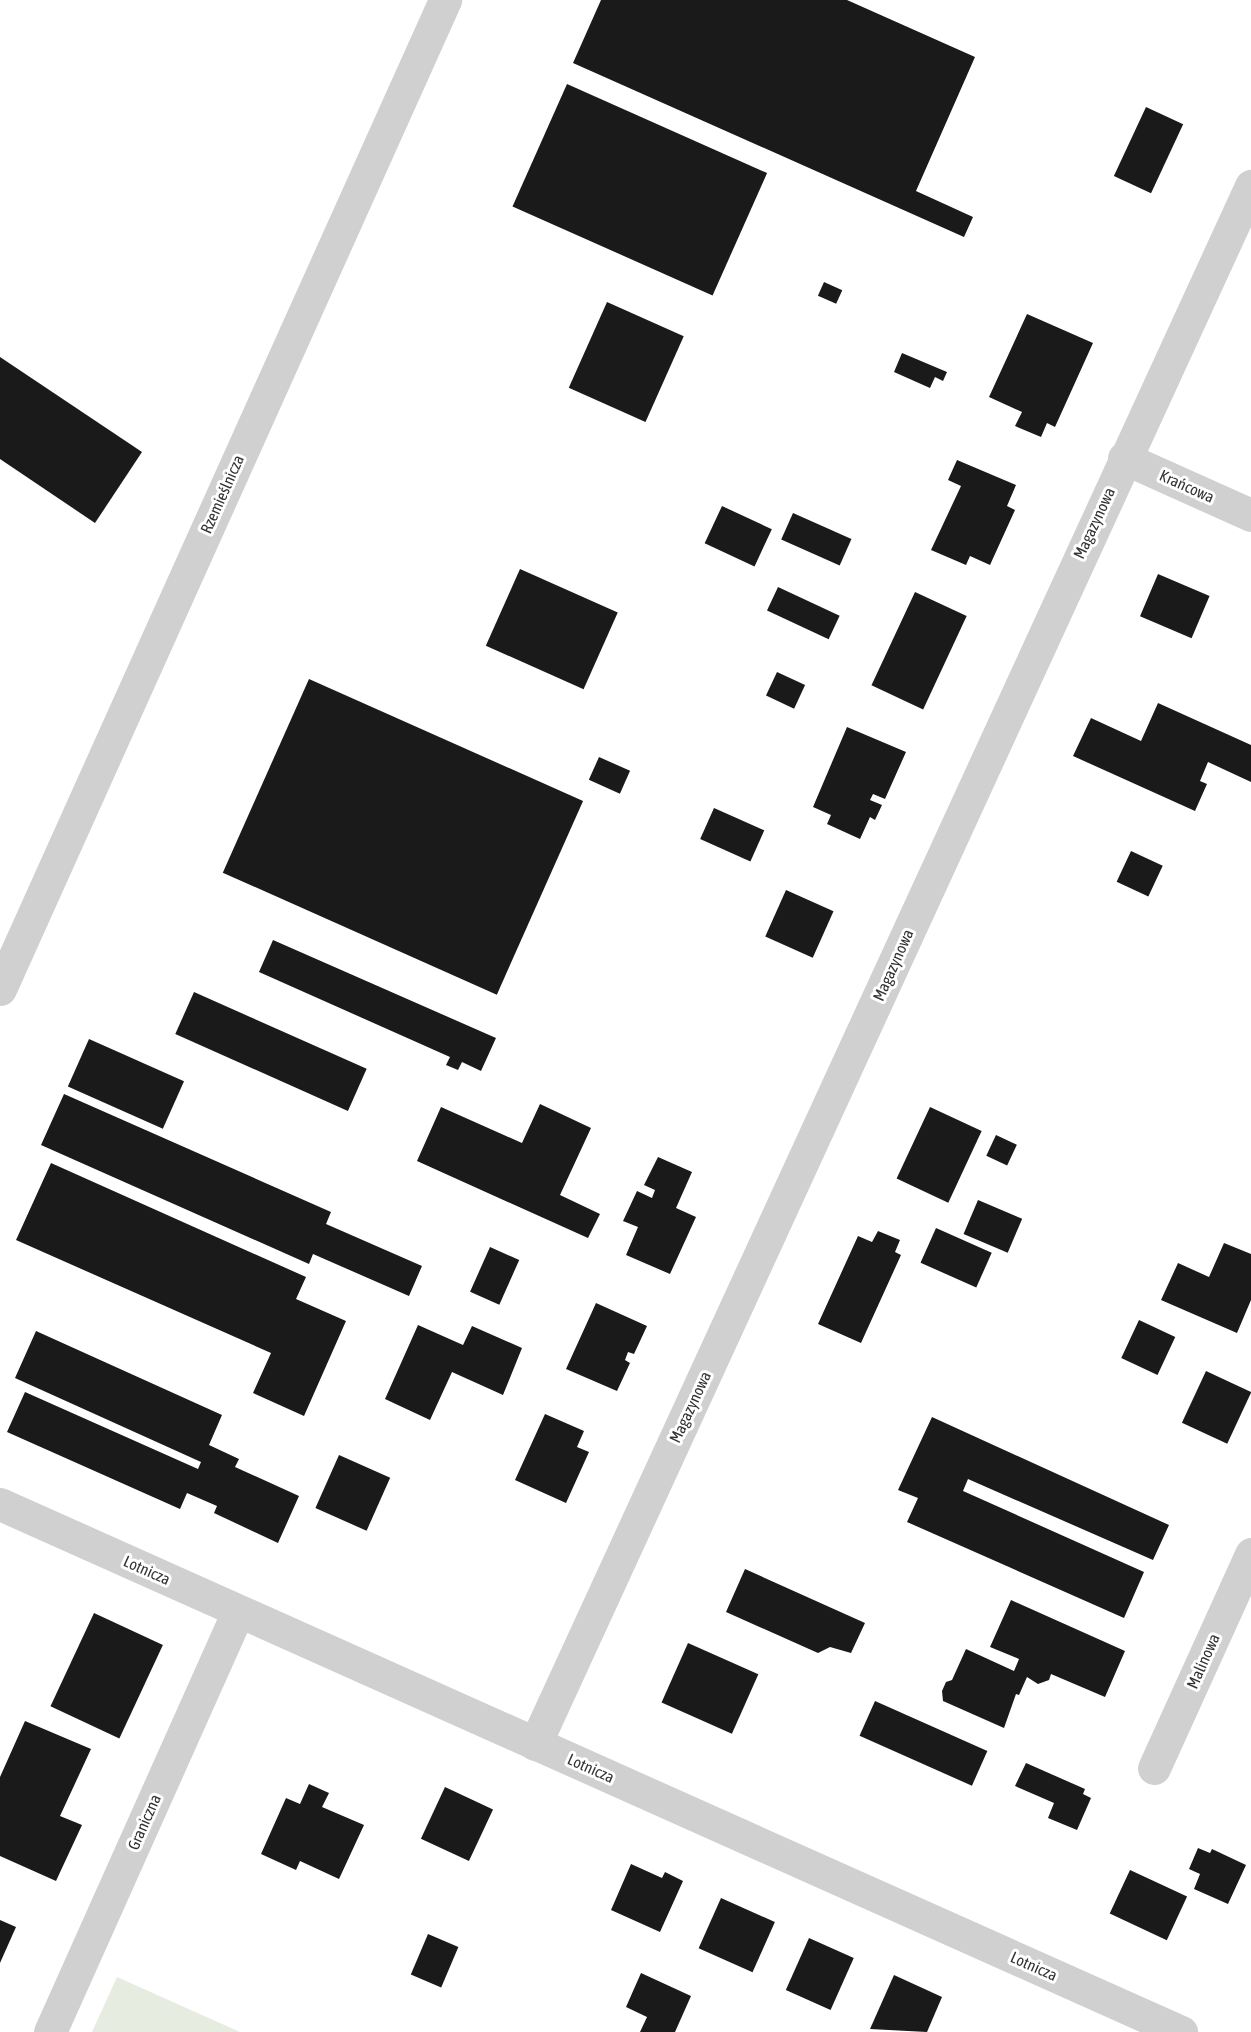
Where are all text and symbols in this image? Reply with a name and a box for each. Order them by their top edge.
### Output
street label: Rzemieślnicza [196,452,248,536]
street label: Krańcowa [1157,466,1217,506]
street label: Magazynowa [1069,484,1119,562]
street label: Magazynowa [869,926,917,1004]
street label: Magazynowa [665,1368,715,1446]
street label: Lotnicza [121,1551,173,1589]
street label: Malinowa [1182,1631,1224,1691]
street label: Lotnicza [565,1749,617,1787]
street label: Graniczna [123,1791,165,1853]
street label: Lotnicza [1008,1947,1060,1985]

